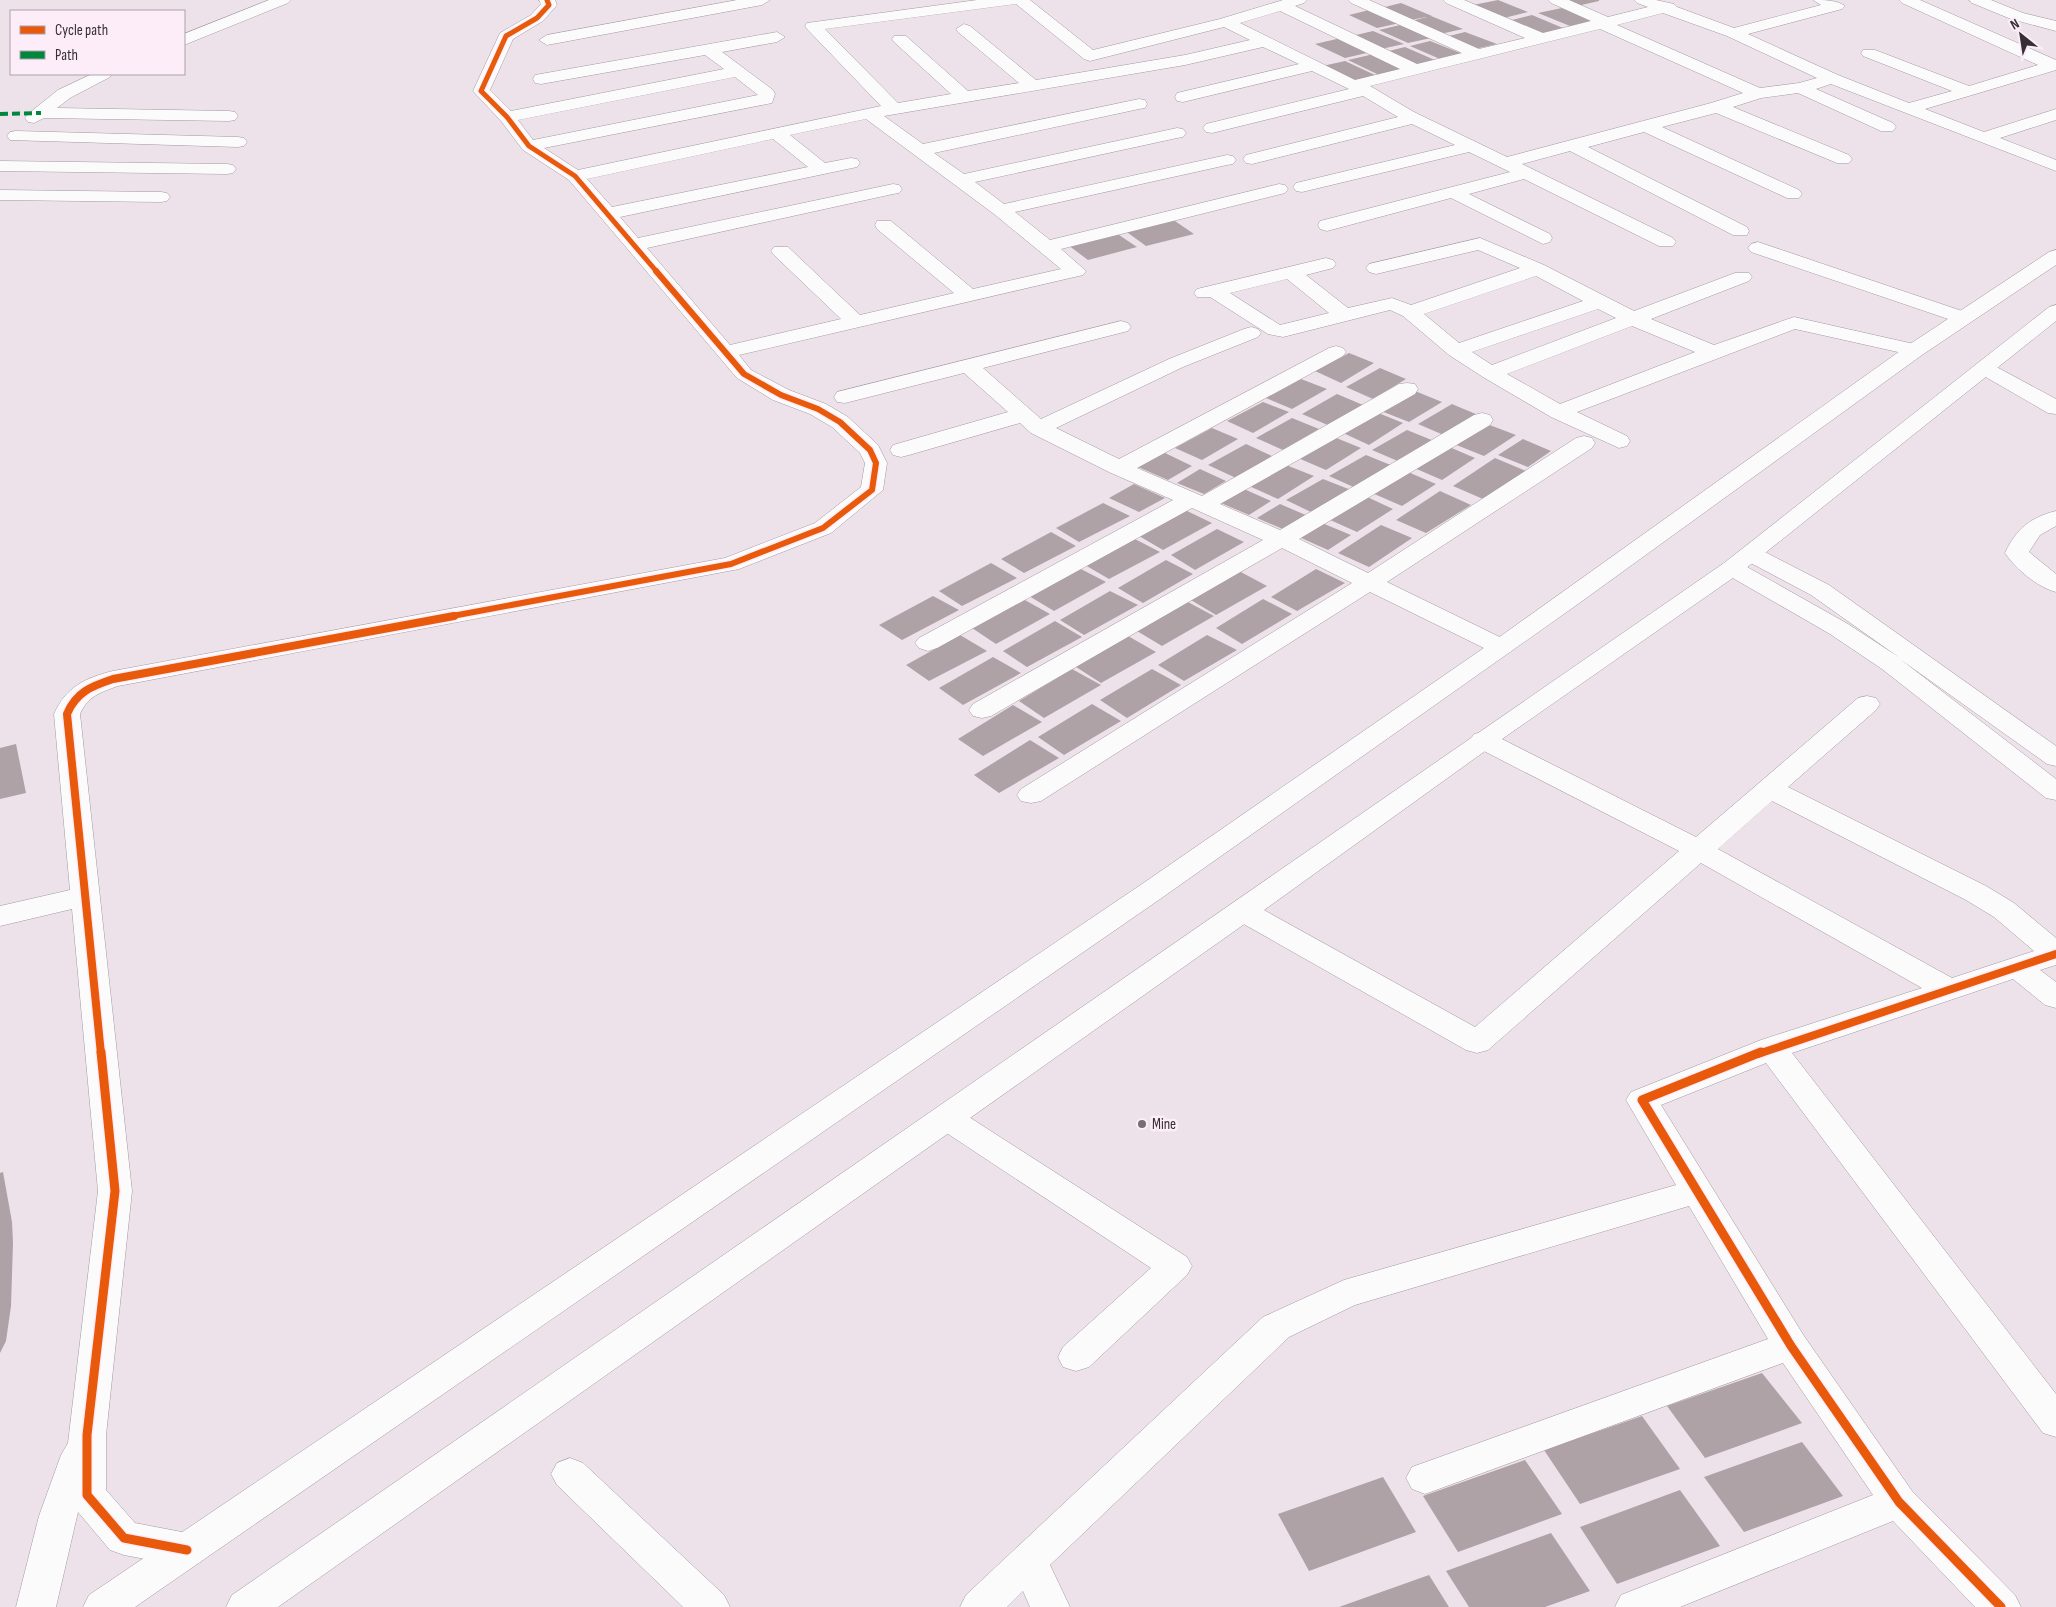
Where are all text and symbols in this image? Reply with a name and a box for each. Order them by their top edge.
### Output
legend [10,10,185,75]
north arrow [1996,10,2046,60]
text: N [2007,15,2022,33]
text: Cycle path [55,21,108,40]
text: Path [55,46,78,65]
place label: Mine [1152,1115,1176,1134]
marker: Mine [1136,1118,1148,1130]

